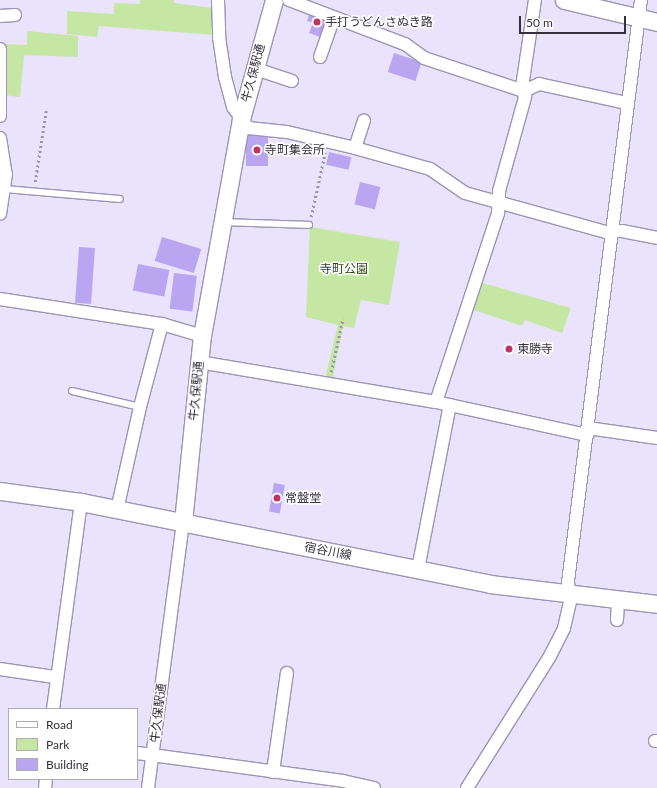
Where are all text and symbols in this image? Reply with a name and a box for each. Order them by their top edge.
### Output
scale bar [521,8,628,34]
place label: 手打うどんさぬき路 [325,15,433,29]
text: 50 m [526,15,553,30]
marker: 手打うどんさぬき路 [312,17,322,27]
street label: 牛久保駅通 [238,42,268,104]
place label: 寺町集会所 [265,143,325,157]
marker: 寺町集会所 [252,145,262,155]
park label: 寺町公園 [320,262,368,276]
place label: 東勝寺 [517,342,553,356]
marker: 東勝寺 [504,344,514,354]
street label: 牛久保駅通 [186,360,206,422]
place label: 常盤堂 [285,491,321,505]
marker: 常盤堂 [272,493,282,503]
street label: 宿谷川線 [303,539,353,563]
street label: 牛久保駅通 [147,682,169,744]
legend [8,708,138,780]
text: Road [46,717,73,732]
text: Park [46,737,69,752]
text: Building [46,757,89,772]

